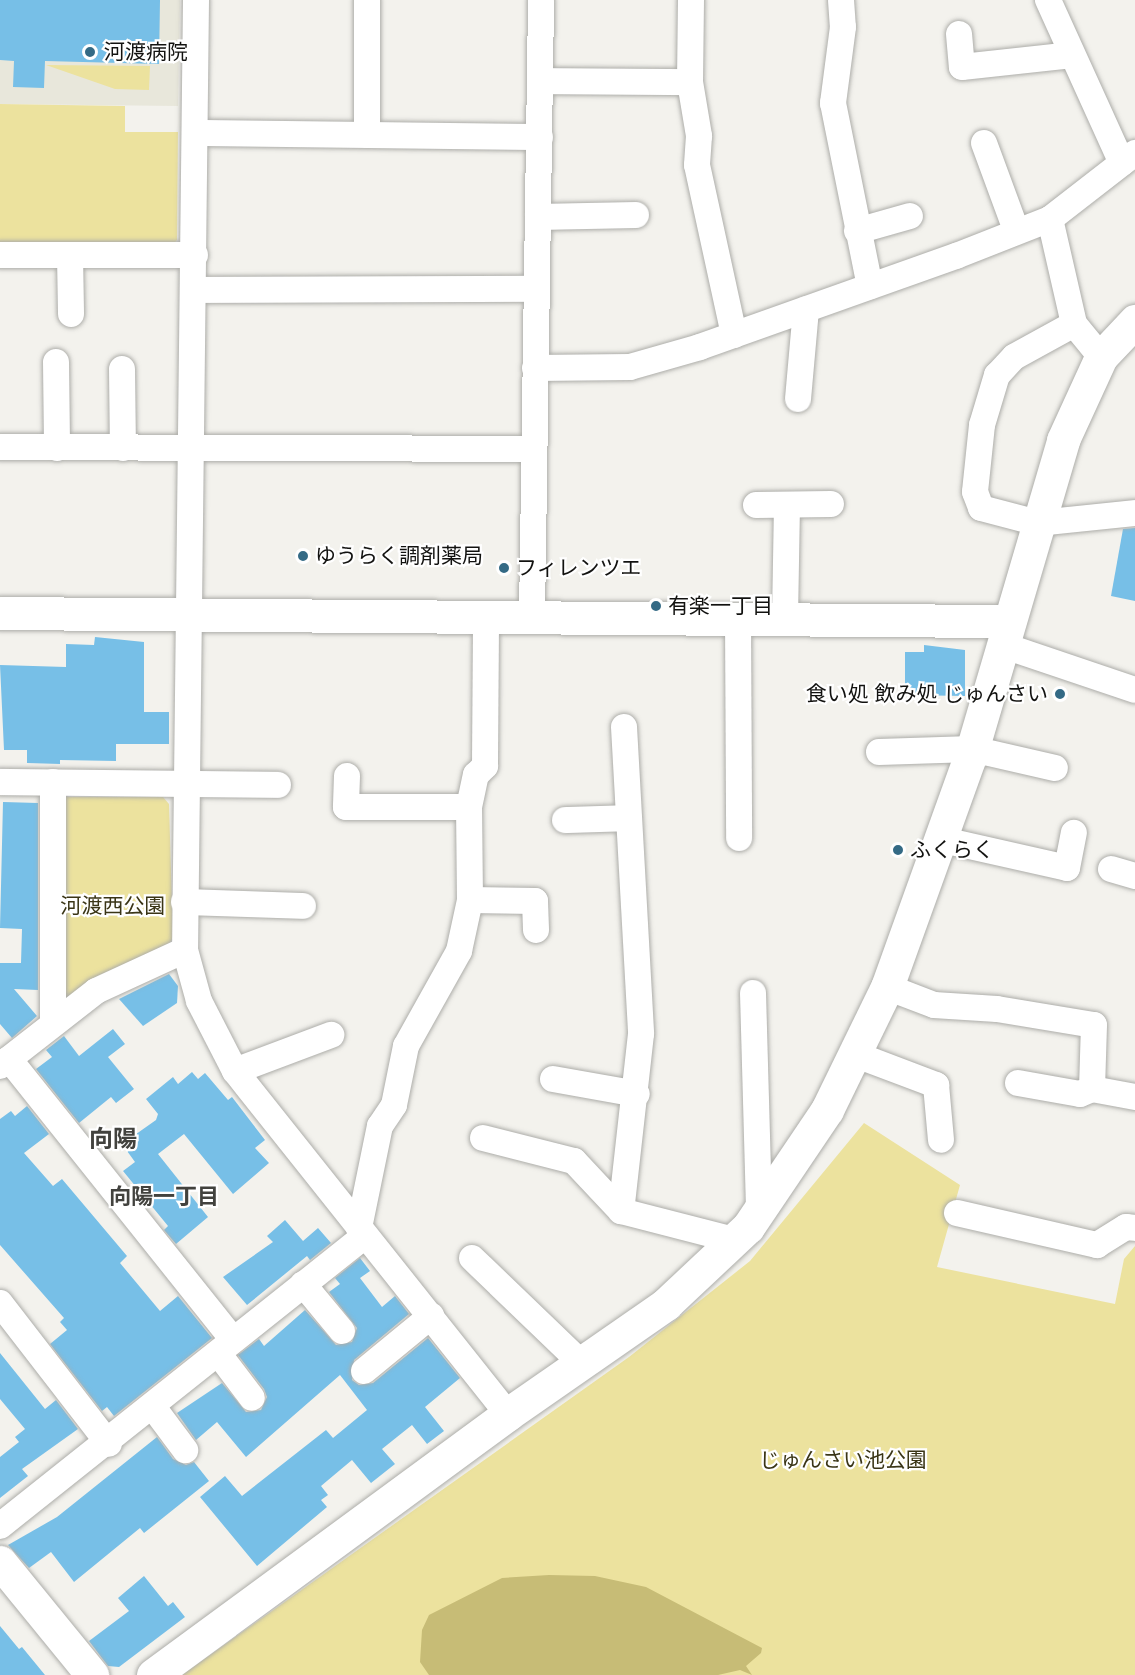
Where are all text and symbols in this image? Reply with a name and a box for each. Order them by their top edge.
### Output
place label: 河渡病院 [104,39,188,65]
marker: 河渡病院 [81,43,99,61]
place label: ゆうらく調剤薬局 [315,543,483,569]
marker: ゆうらく調剤薬局 [296,549,310,563]
place label: フィレンツエ [516,555,642,581]
marker: フィレンツエ [497,561,511,575]
place label: 有楽一丁目 [668,593,773,619]
marker: 有楽一丁目 [649,599,663,613]
place label: 食い処 飲み処 じゅんさい [806,681,1048,707]
marker: 食い処 飲み処 じゅんさい [1053,687,1067,701]
place label: ふくらく [910,837,994,863]
marker: ふくらく [891,843,905,857]
park label: 河渡西公園 [61,893,165,919]
district label: 向陽 [89,1125,137,1153]
district label: 向陽一丁目 [109,1184,219,1210]
park label: じゅんさい池公園 [759,1447,927,1473]

